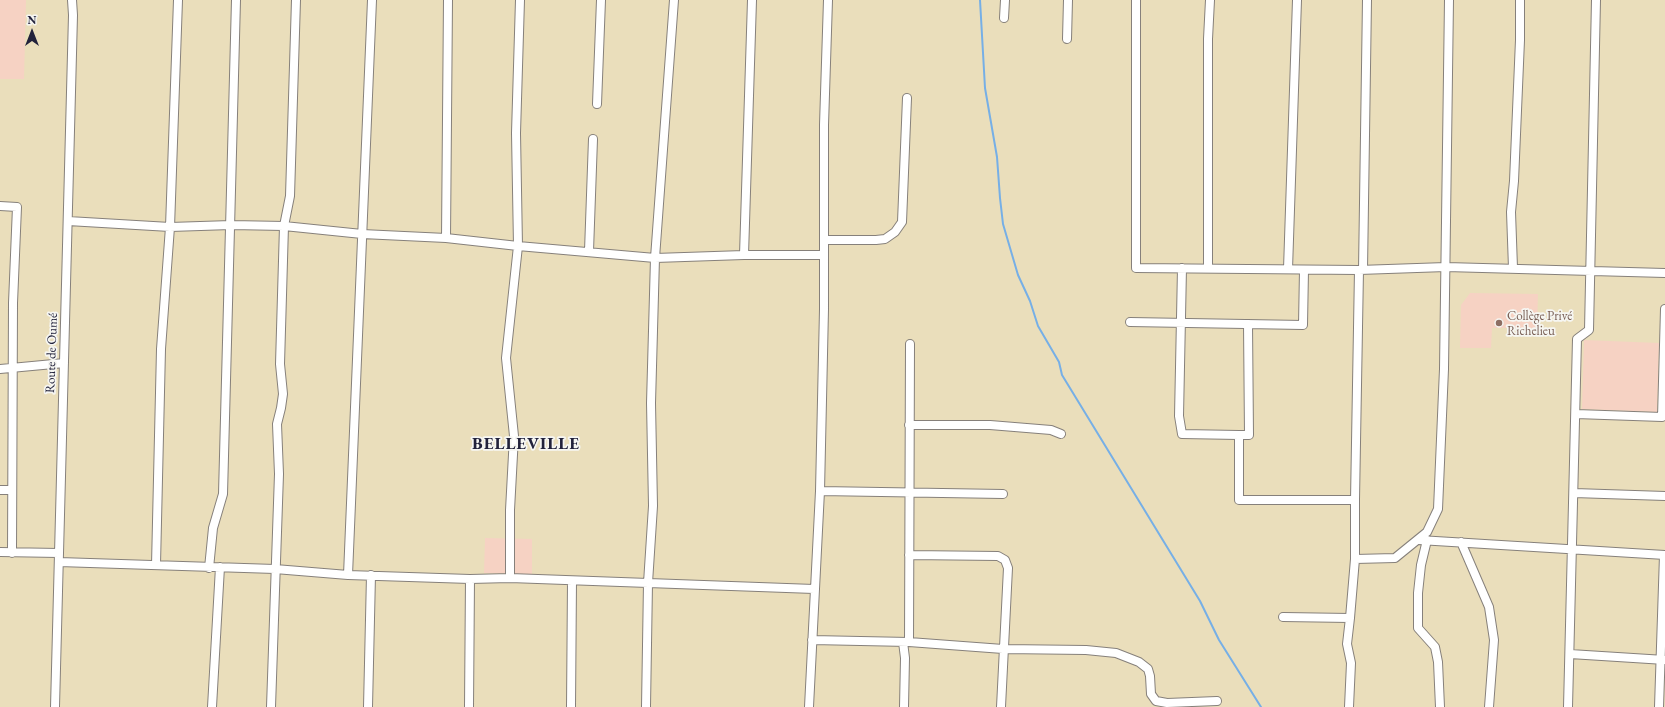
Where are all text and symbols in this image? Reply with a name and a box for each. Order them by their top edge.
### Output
north arrow [12,12,52,52]
text: N [28,13,36,27]
place label: Collège Privé Richelieu [1507,308,1572,339]
street label: Route de Oumé [43,312,61,394]
marker: Collège Privé Richelieu [1494,318,1504,328]
district label: BELLEVILLE [472,434,580,454]

